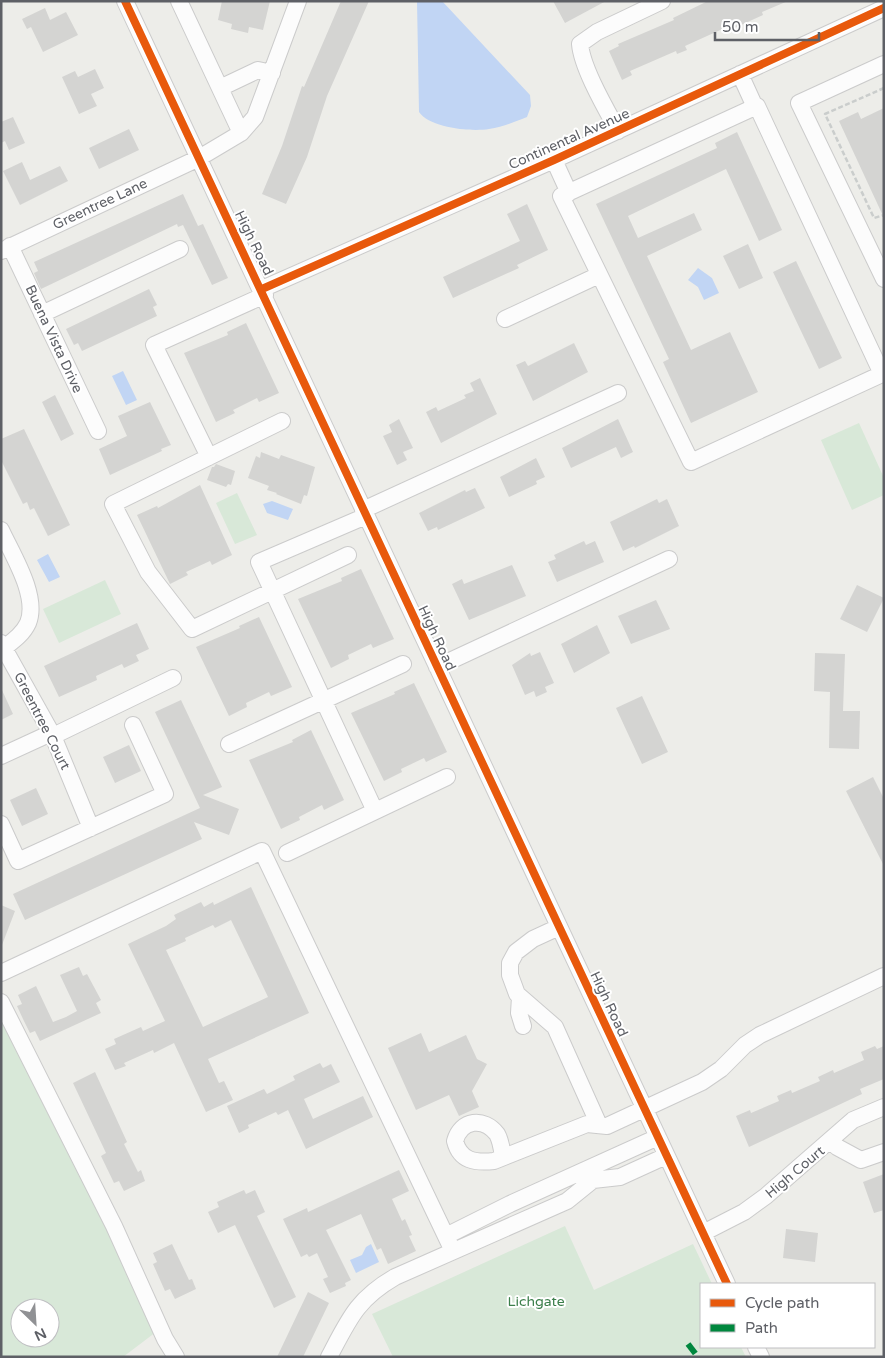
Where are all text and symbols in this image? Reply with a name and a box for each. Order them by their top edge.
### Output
scale bar [715,10,819,42]
text: 50 m [722,18,759,36]
street label: Continental Avenue [506,105,632,173]
street label: Greentree Lane [50,175,150,233]
street label: High Road [231,208,277,278]
street label: Buena Vista Drive [22,282,86,396]
street label: High Road [414,603,460,673]
street label: Greentree Court [10,669,74,773]
street label: High Road [586,969,632,1039]
street label: High Court [762,1142,829,1202]
legend [700,1283,875,1348]
park label: Lichgate [507,1293,565,1310]
text: Cycle path [745,1294,819,1312]
north arrow [10,1298,60,1348]
text: Path [745,1319,778,1337]
text: N [32,1324,49,1344]

